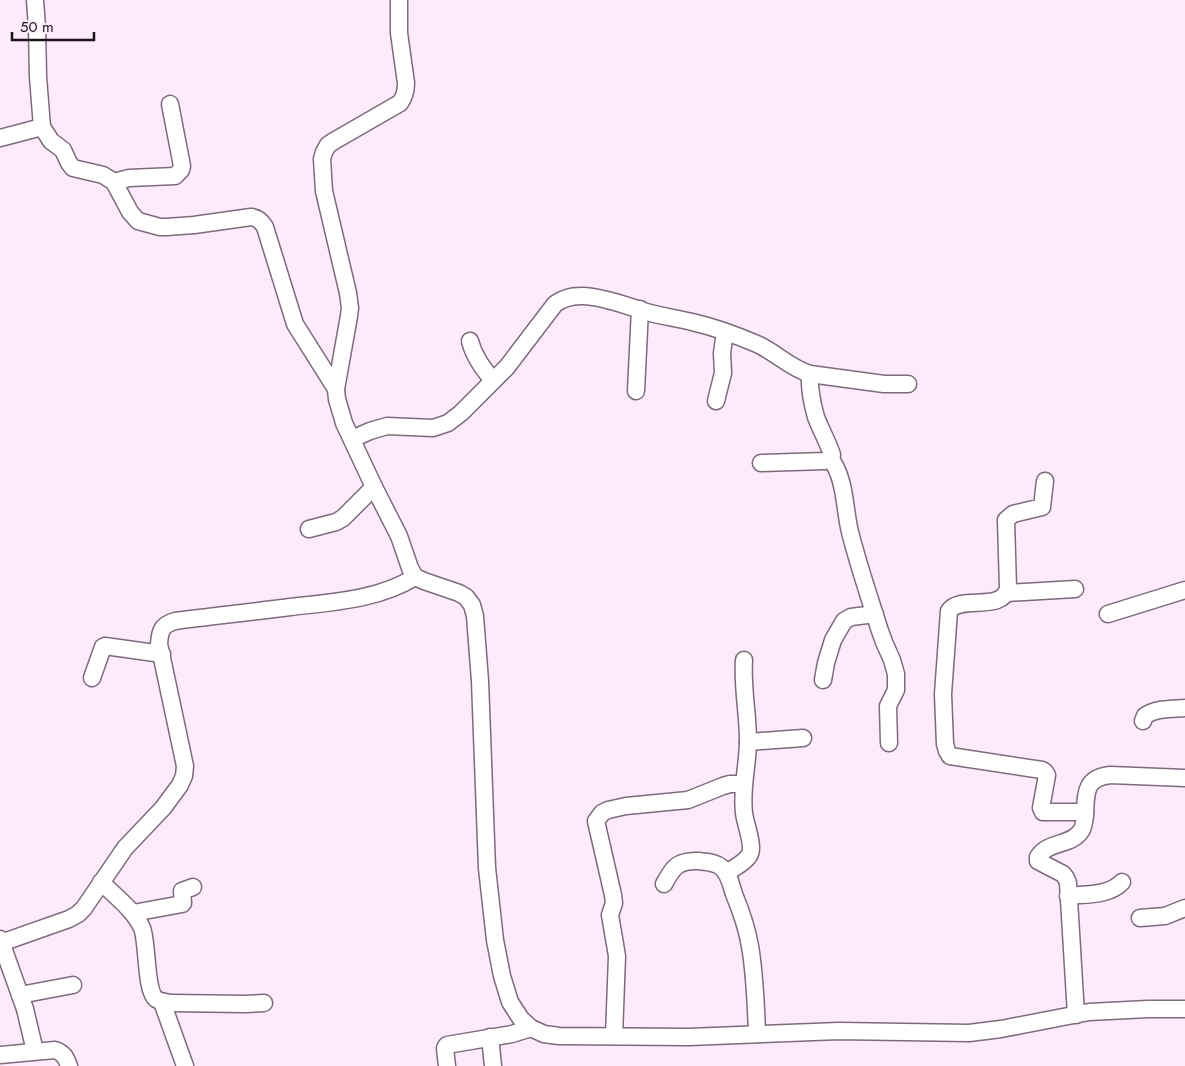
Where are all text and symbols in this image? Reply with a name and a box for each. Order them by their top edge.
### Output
scale bar [12,10,95,42]
text: 50 m [20,16,54,38]

